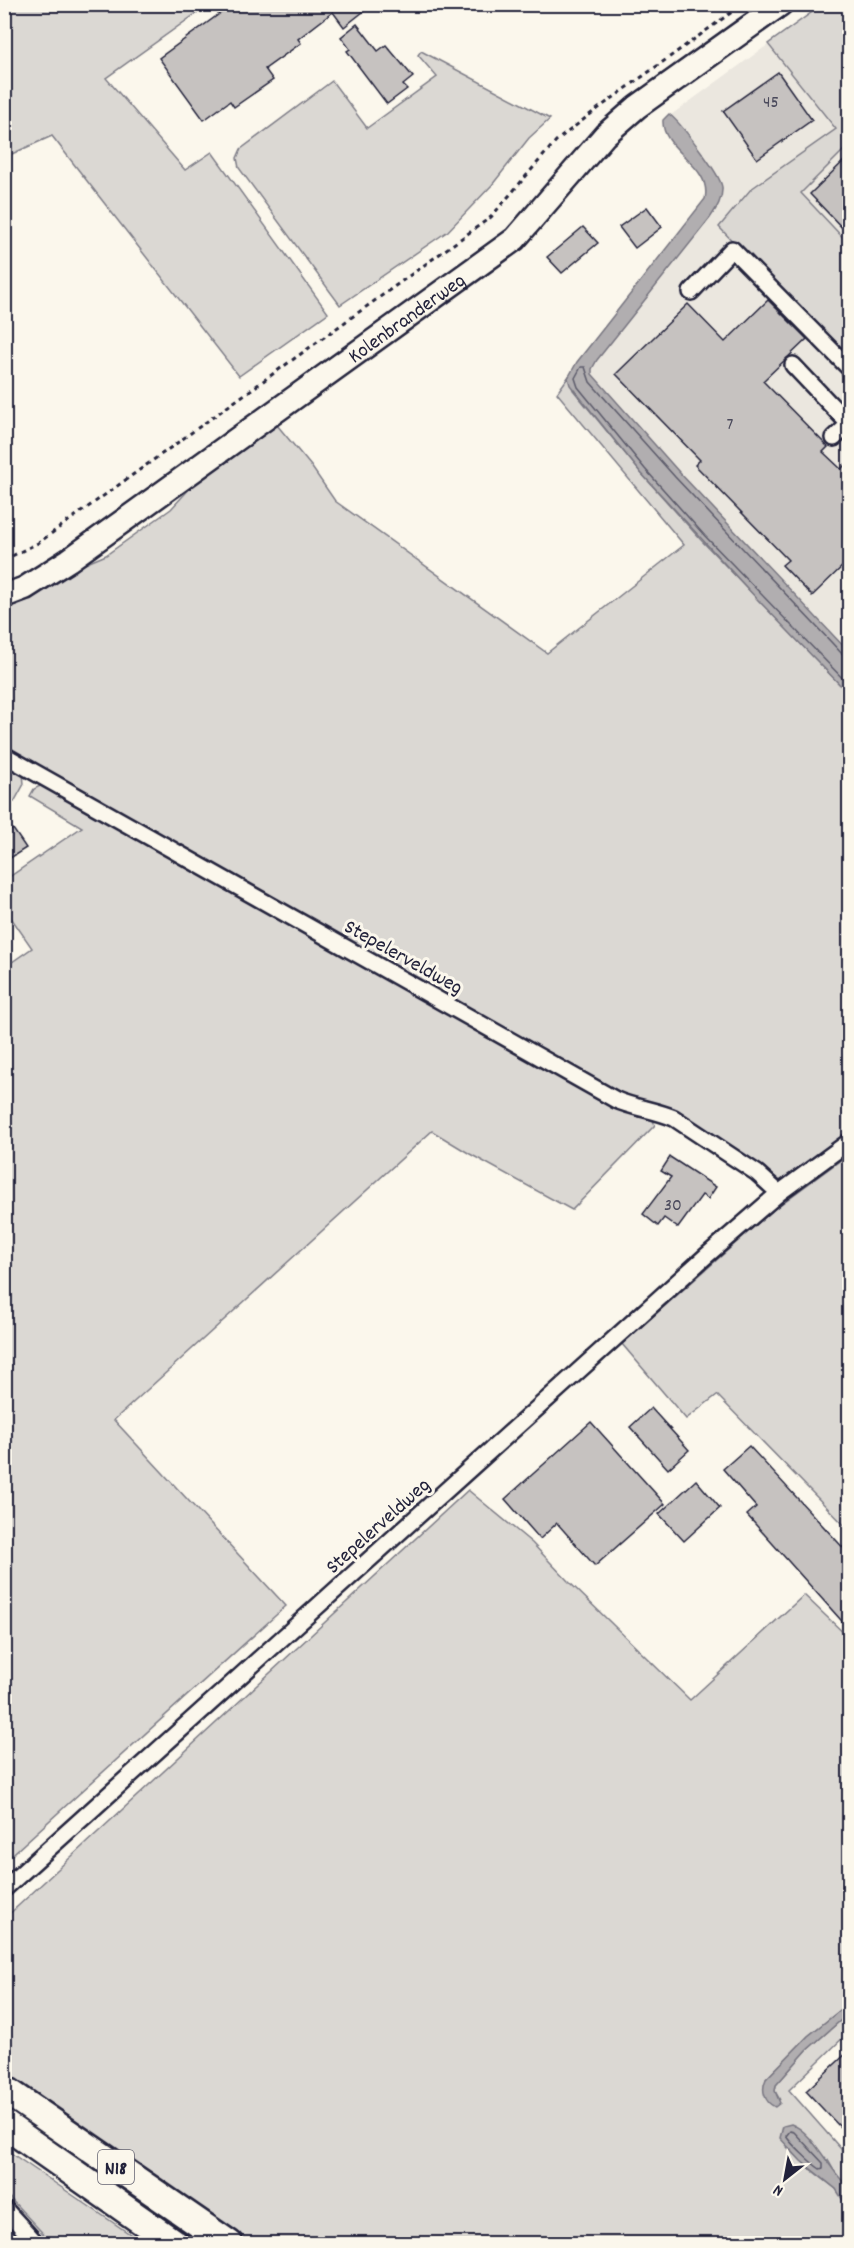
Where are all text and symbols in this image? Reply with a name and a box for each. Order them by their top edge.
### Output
house number: 45 [763,91,779,116]
street label: Kolenbranderweg [343,267,473,372]
house number: 7 [727,413,734,438]
street label: Stepelerveldweg [338,914,468,1004]
house number: 30 [664,1194,682,1219]
street label: Stepelerveldweg [320,1472,438,1583]
north arrow [755,2149,815,2209]
road number: N18 [98,2150,134,2184]
text: N [769,2178,788,2202]

